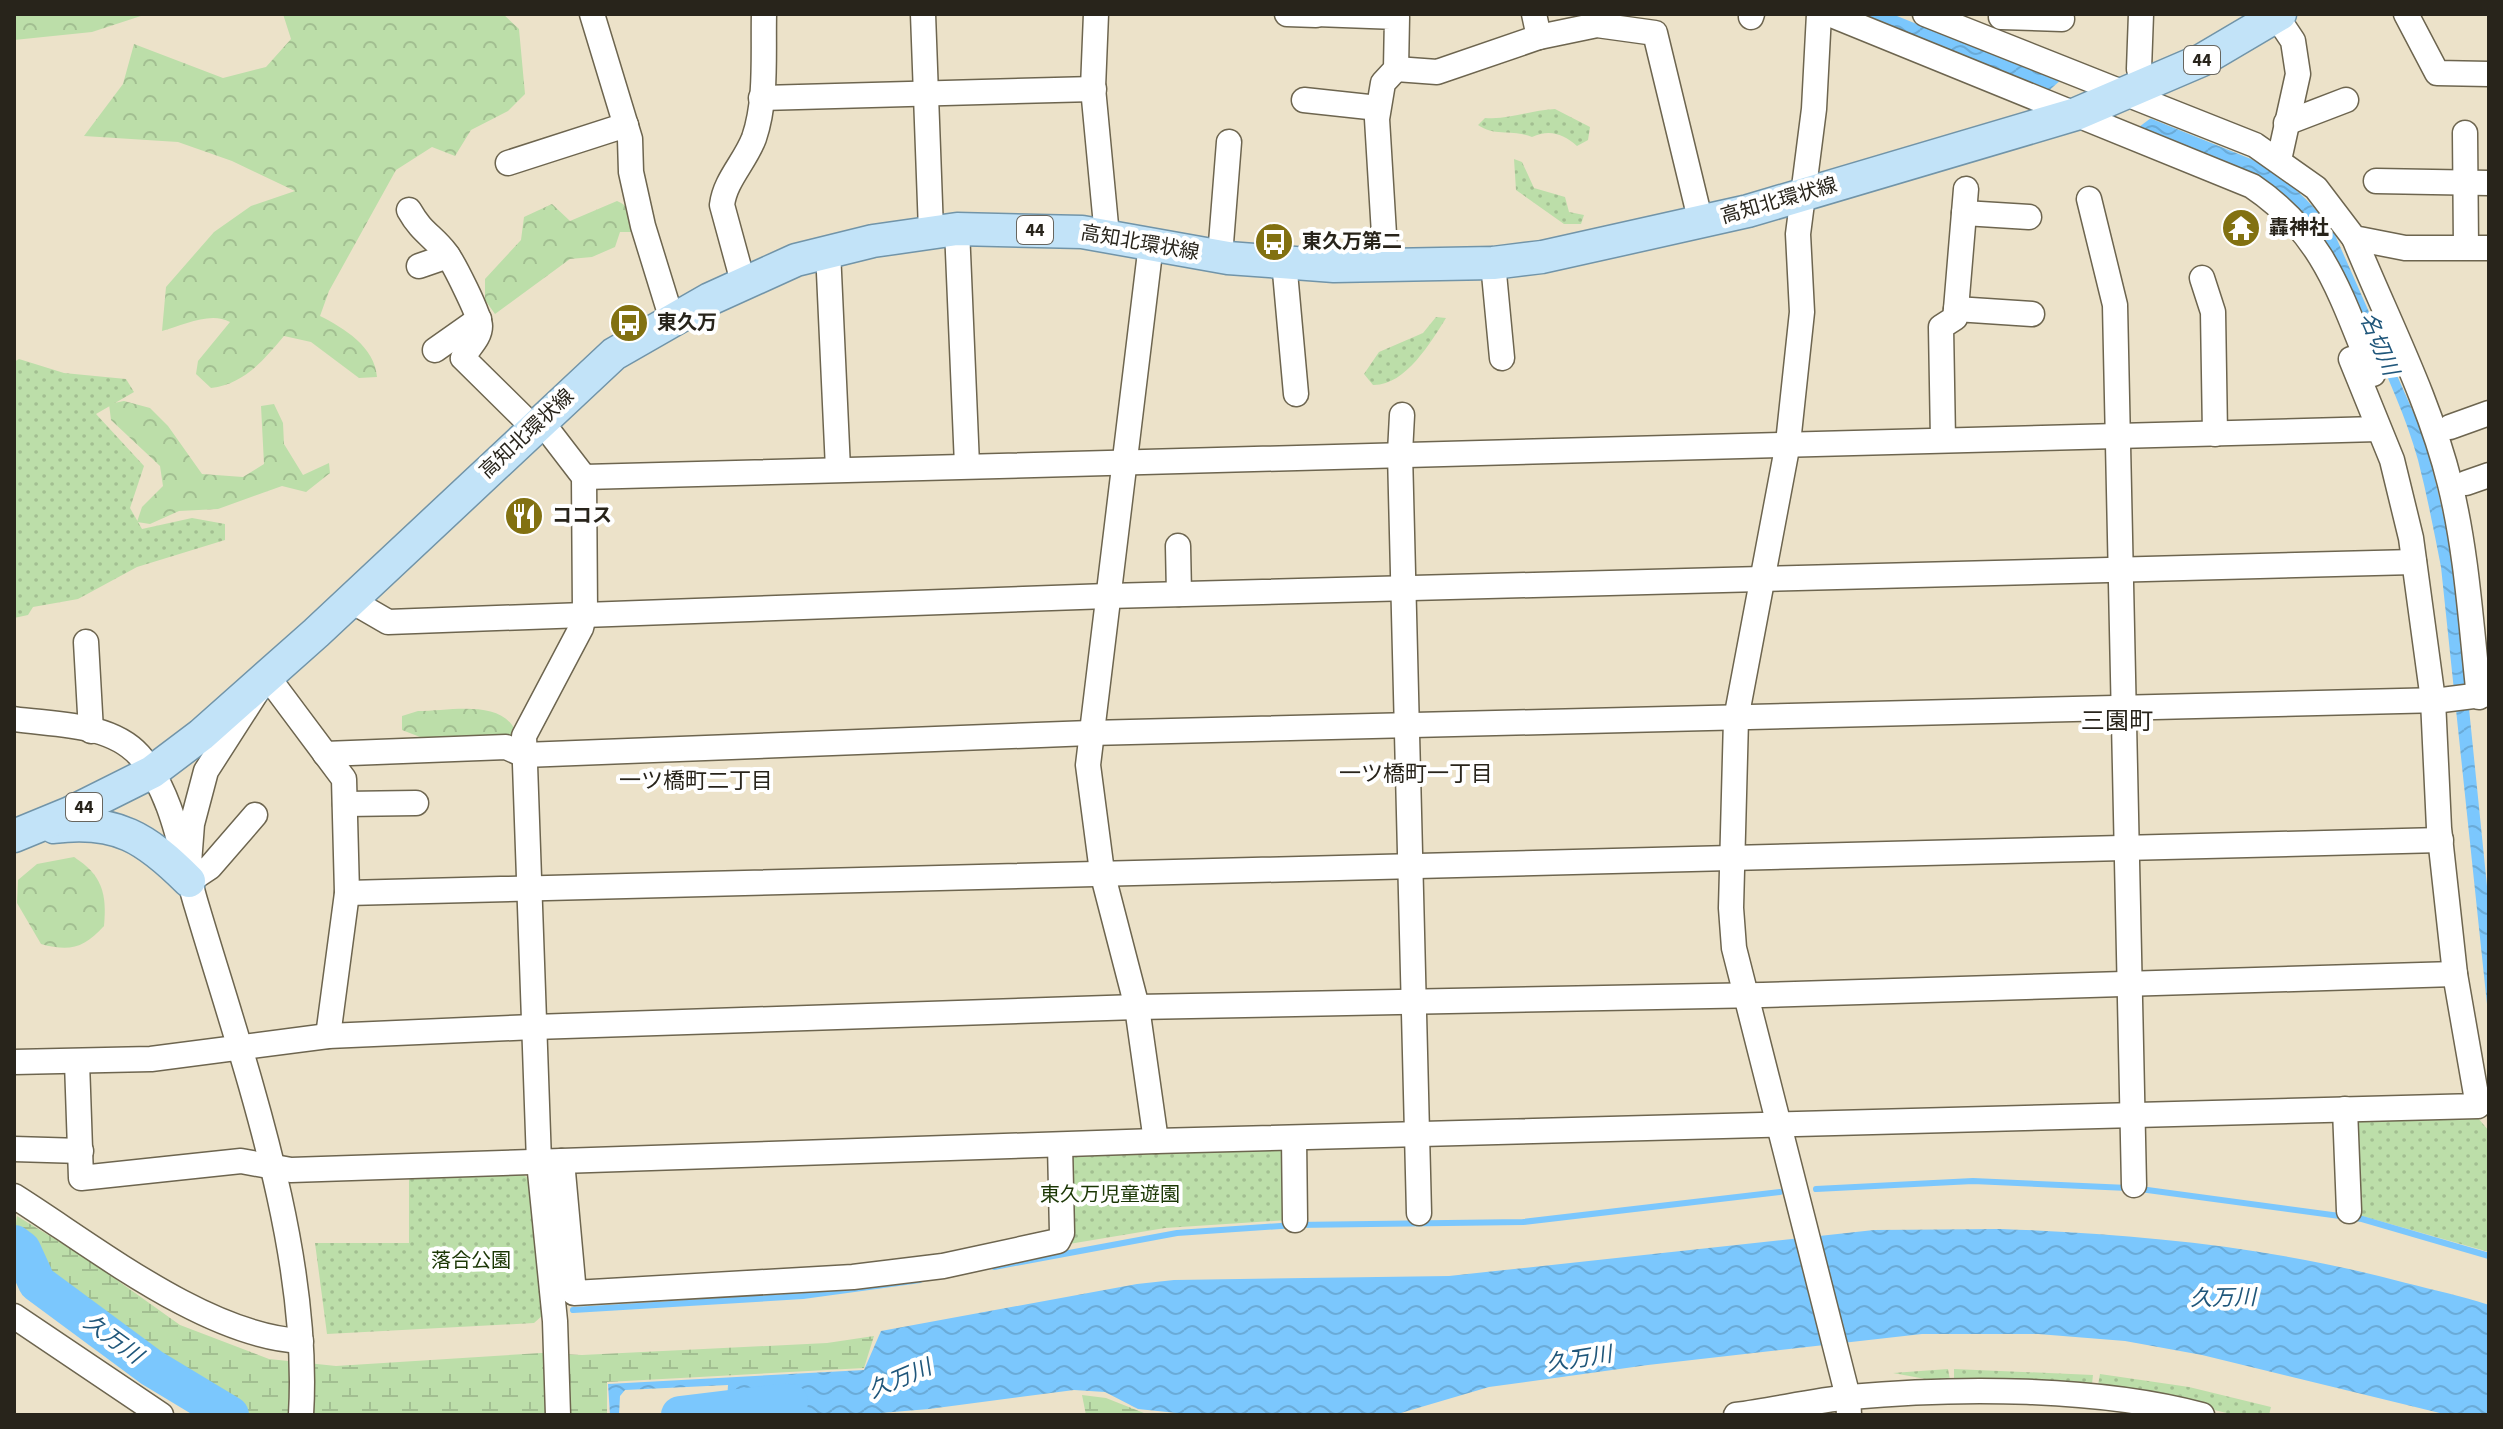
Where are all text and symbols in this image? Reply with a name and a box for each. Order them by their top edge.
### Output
road number: 44 [2184,46,2220,74]
street label: 高知北環状線 [1717,171,1841,231]
temple icon: 轟神社 [2220,207,2262,249]
place label: 轟神社 [2269,214,2329,242]
road number: 44 [1017,216,1053,244]
street label: 高知北環状線 [1078,219,1202,267]
bus stop icon: 東久万第二 [1253,221,1295,263]
place label: 東久万第二 [1302,228,1402,256]
bus stop icon: 東久万 [608,302,650,344]
water label: 名切川 [2351,307,2407,382]
place label: 東久万 [657,309,717,337]
street label: 高知北環状線 [474,383,580,485]
restaurant icon: ココス [503,495,545,537]
place label: ココス [552,502,612,530]
district label: 三園町 [2081,704,2153,739]
district label: 一ツ橋町一丁目 [1339,758,1493,790]
district label: 一ツ橋町二丁目 [619,765,773,797]
road number: 44 [66,793,102,821]
park label: 東久万児童遊園 [1040,1181,1180,1209]
park label: 落合公園 [431,1247,511,1275]
water label: 久万川 [2190,1281,2258,1315]
water label: 久万川 [77,1307,151,1373]
water label: 久万川 [1544,1338,1616,1380]
water label: 久万川 [863,1351,938,1407]

